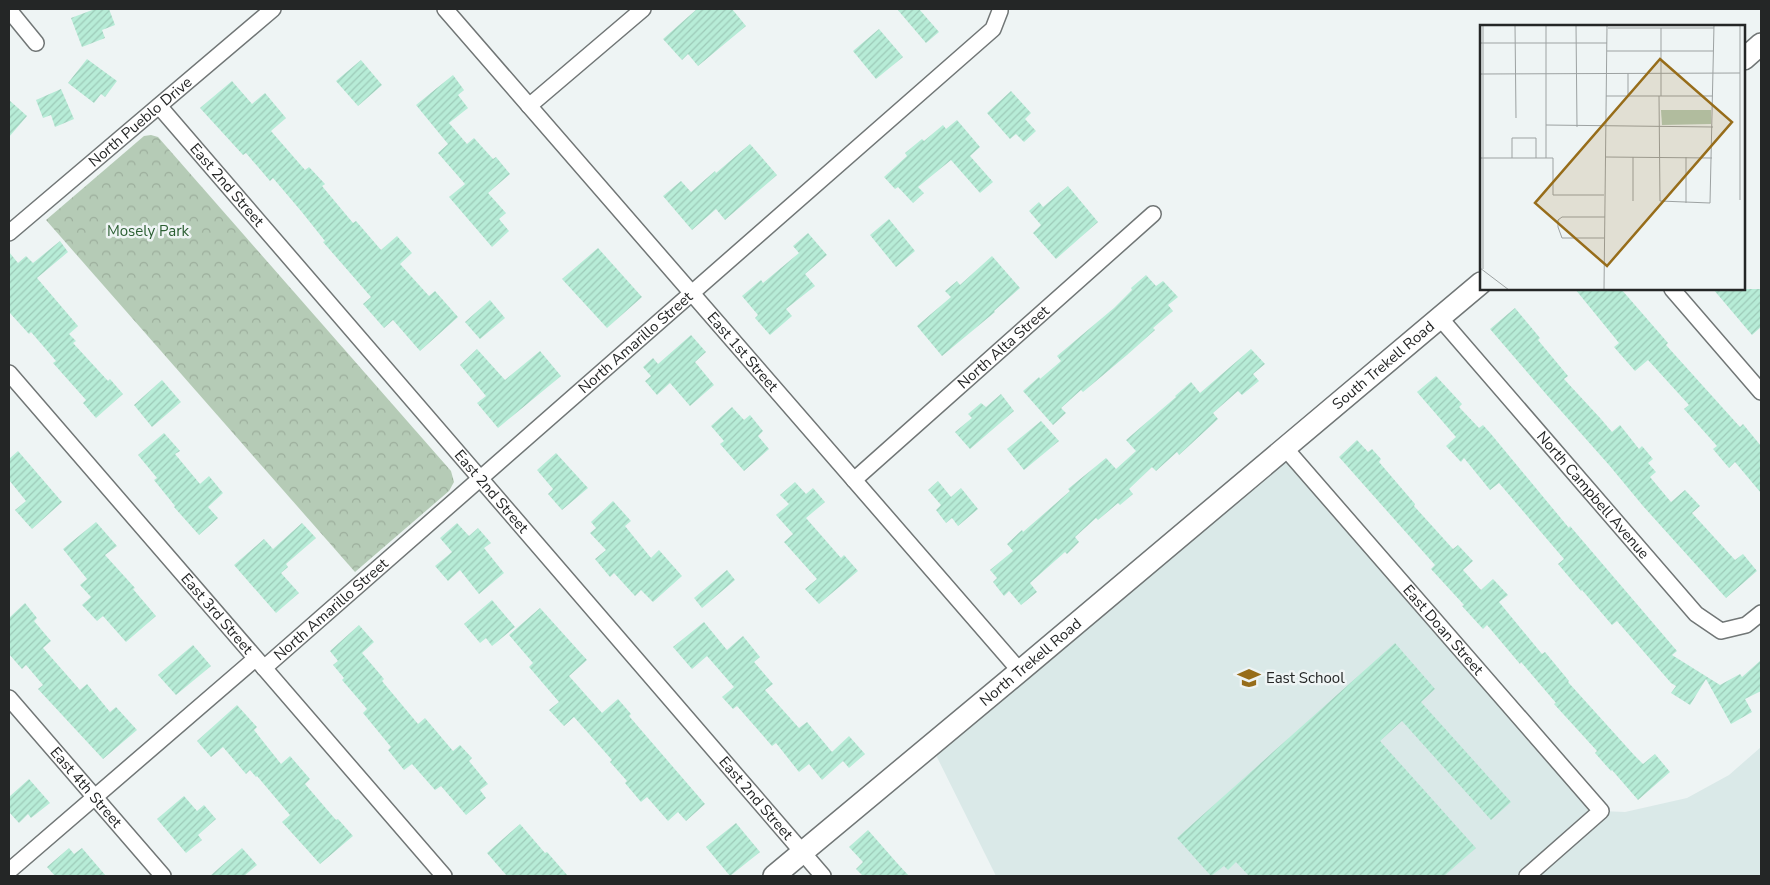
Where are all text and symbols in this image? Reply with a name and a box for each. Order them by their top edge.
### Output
inset map [1480,25,1745,290]
street label: North Pueblo Drive [84,72,196,171]
street label: East 2nd Street [185,139,269,231]
park label: Mosely Park [107,221,190,241]
street label: North Amarillo Street [574,286,697,398]
street label: North Alta Street [953,300,1054,393]
street label: East 1st Street [703,308,783,396]
street label: South Trekell Road [1328,316,1439,414]
street label: North Campbell Avenue [1532,427,1654,563]
street label: East 2nd Street [450,446,533,538]
street label: North Amarillo Street [270,553,393,665]
street label: East 3rd Street [176,569,258,659]
street label: East Doan Street [1398,580,1489,680]
street label: North Trekell Road [975,614,1086,711]
school or university icon: East School [1236,665,1262,691]
place label: East School [1266,668,1345,688]
street label: East 4th Street [46,743,127,832]
street label: East 2nd Street [714,752,798,845]

